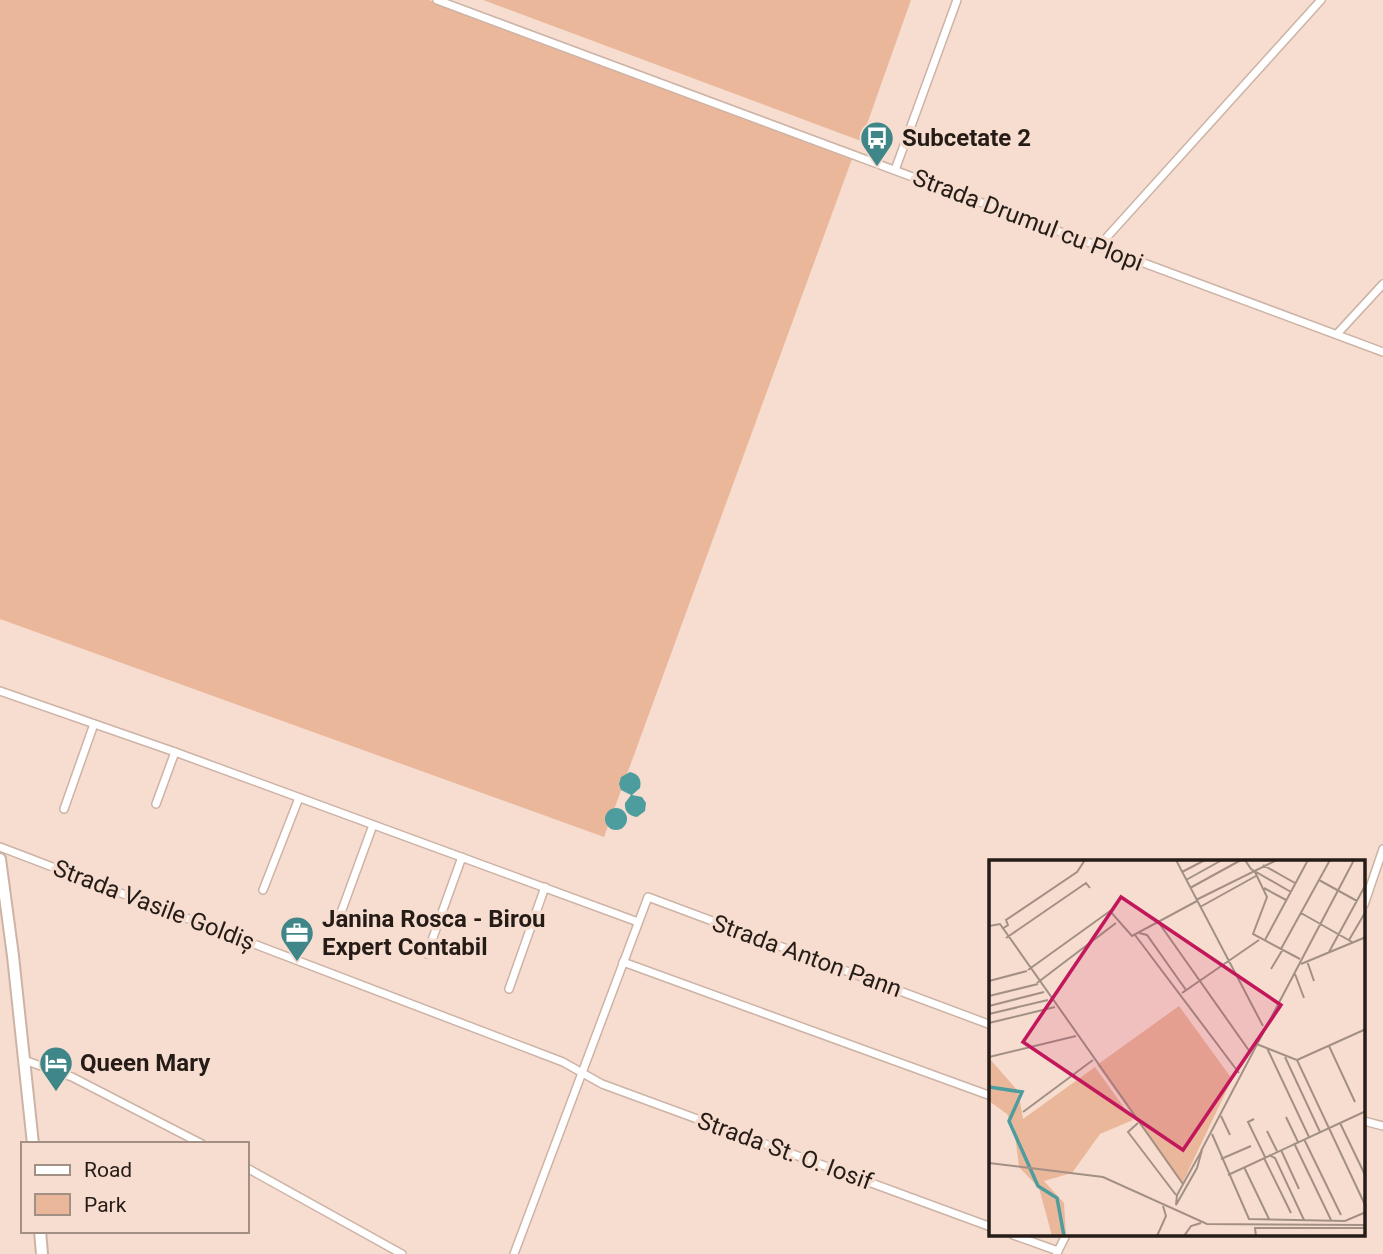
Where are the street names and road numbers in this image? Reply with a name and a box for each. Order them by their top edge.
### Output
street label: Strada Drumul cu Plopi [909,163,1147,277]
street label: Strada Vasile Goldiș [49,854,259,956]
street label: Strada Anton Pann [709,909,905,1003]
street label: Strada St. O. Iosif [694,1106,877,1196]

